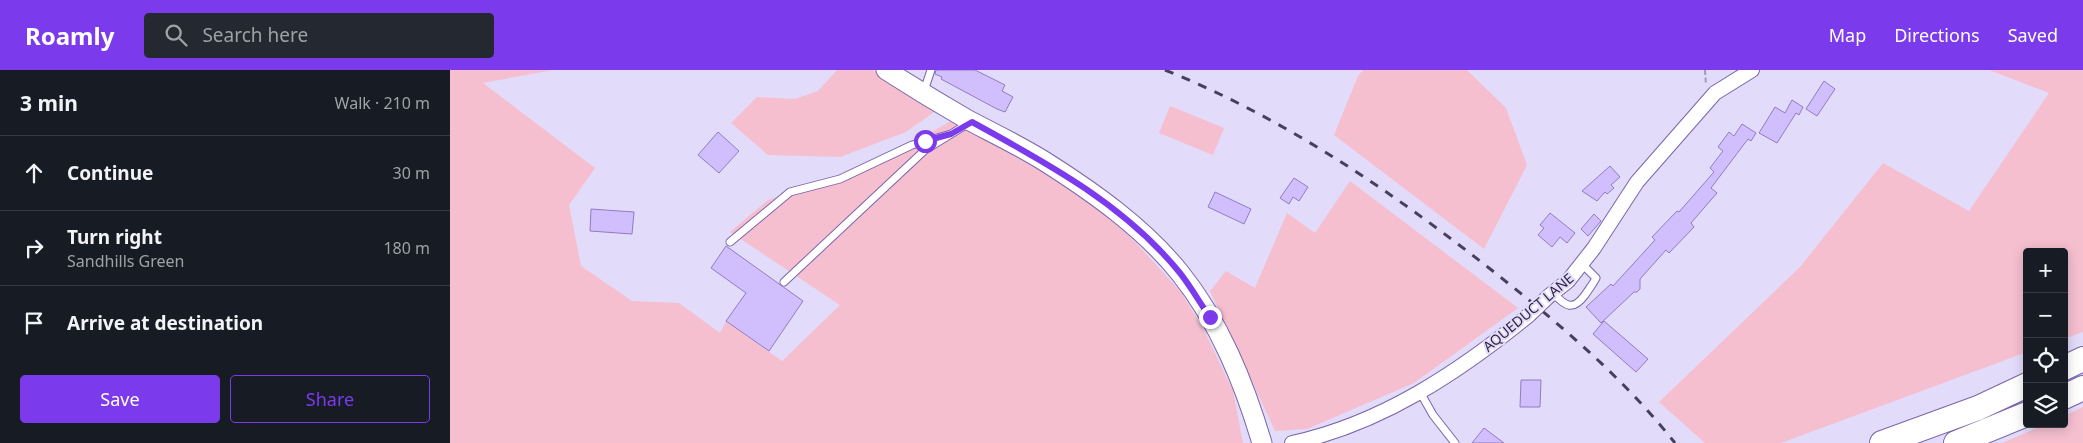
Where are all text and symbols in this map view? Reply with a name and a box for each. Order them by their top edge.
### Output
search box [144,13,494,58]
text: Roamly [25,19,114,52]
icon: search [162,21,190,49]
text: Search here [202,22,308,48]
text: Map [1829,23,1866,47]
text: Directions [1894,23,1980,47]
text: Saved [2008,23,2058,47]
text: 3 min [20,89,78,117]
text: Walk · 210 m [335,92,430,114]
route start [914,130,937,153]
icon: ahead [20,159,48,187]
text: Continue [67,160,153,186]
text: 30 m [393,162,430,184]
text: Turn right [67,224,162,250]
icon: right [20,234,48,262]
text: 180 m [383,237,430,259]
map controls [2023,248,2068,428]
button: + [2023,248,2068,293]
text: Sandhills Green [67,250,184,272]
street label: AQUEDUCT LANE [1479,268,1577,356]
button: − [2023,293,2068,338]
route end [1199,306,1222,329]
icon: arrive [20,309,48,337]
text: Arrive at destination [67,310,263,336]
button: locate [2023,338,2068,383]
button: Save [20,375,220,423]
button: Share [230,375,430,423]
button: layers [2023,383,2068,428]

